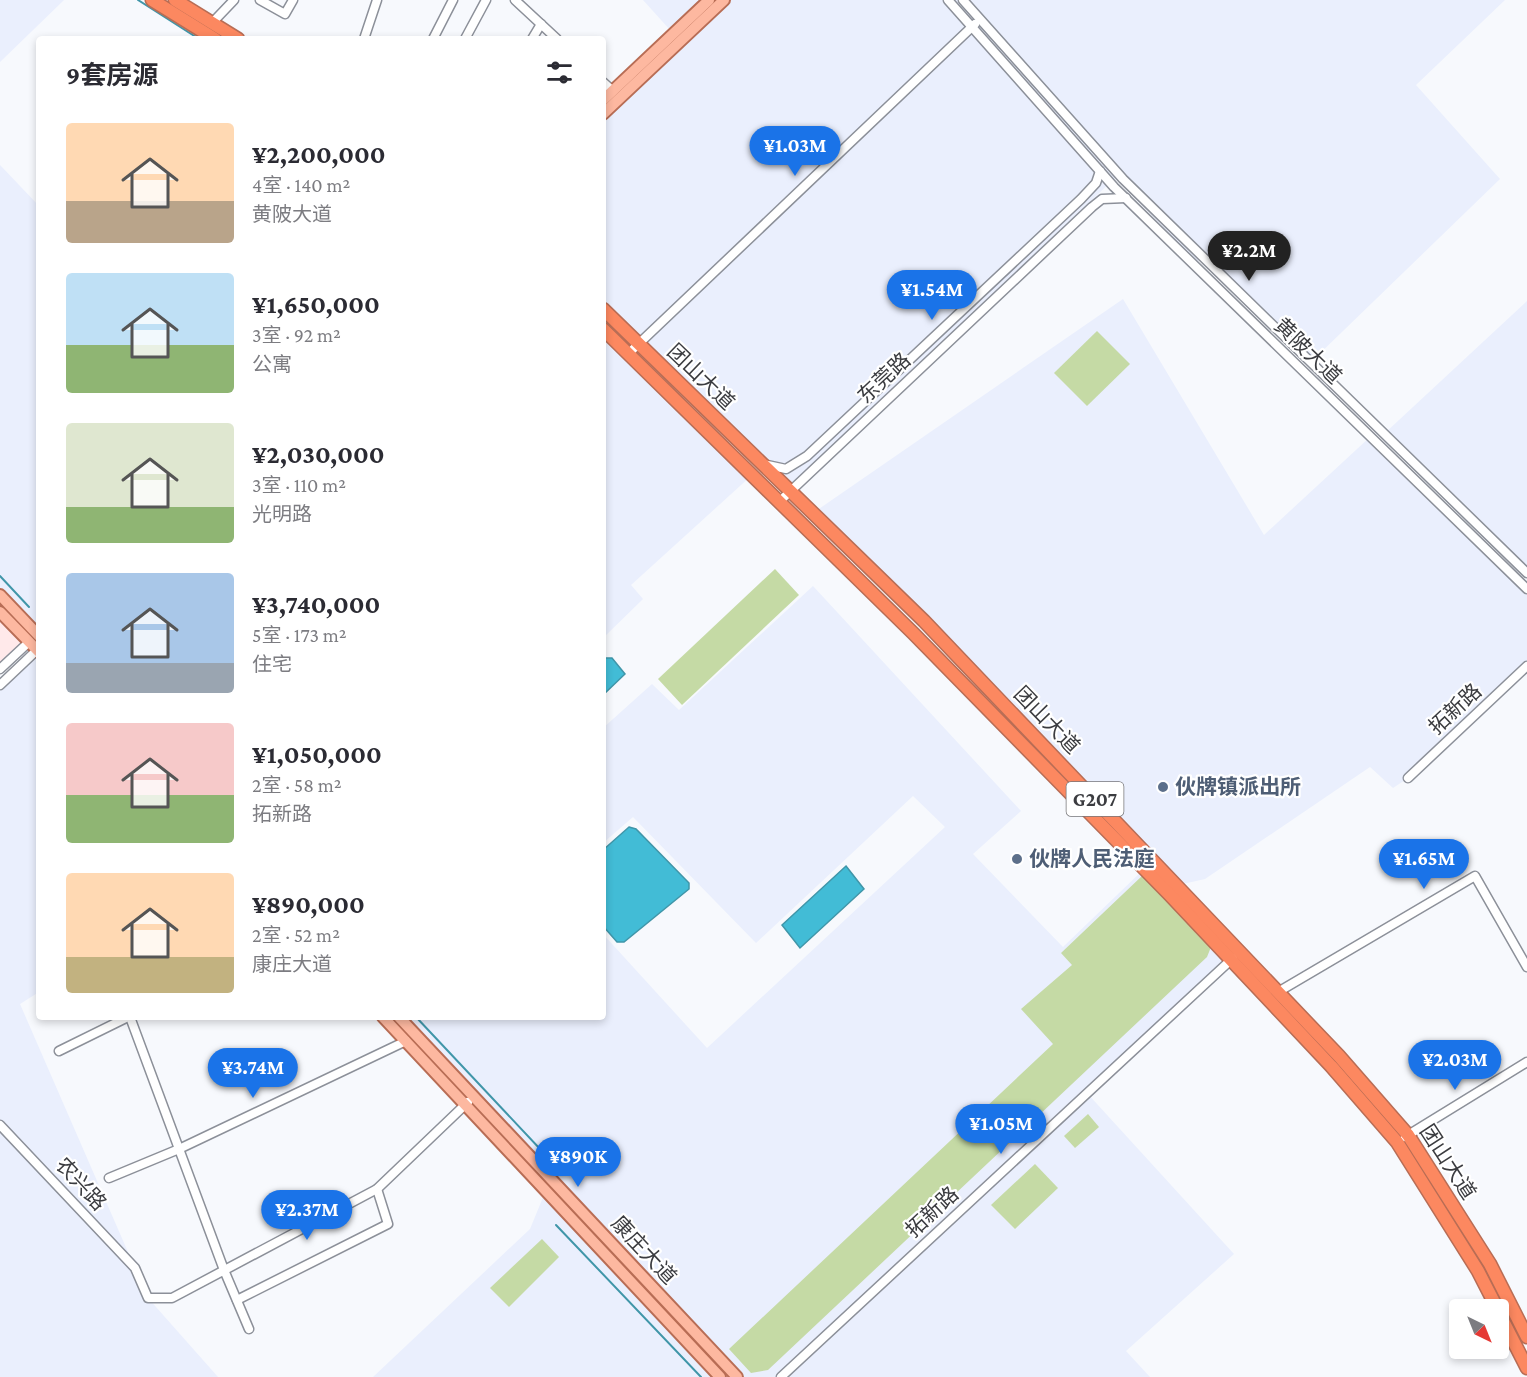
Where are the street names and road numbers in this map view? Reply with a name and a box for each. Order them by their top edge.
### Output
street label: 黄陂大道 [1269,313,1347,389]
street label: 团山大道 [662,339,740,415]
street label: 东莞路 [853,348,915,408]
street label: 拓新路 [1424,679,1486,739]
street label: 团山大道 [1009,681,1085,759]
road number: G207 [1066,782,1124,816]
street label: 团山大道 [1415,1120,1481,1204]
street label: 农兴路 [51,1153,111,1215]
street label: 拓新路 [901,1182,963,1242]
street label: 康庄大道 [607,1211,681,1289]

